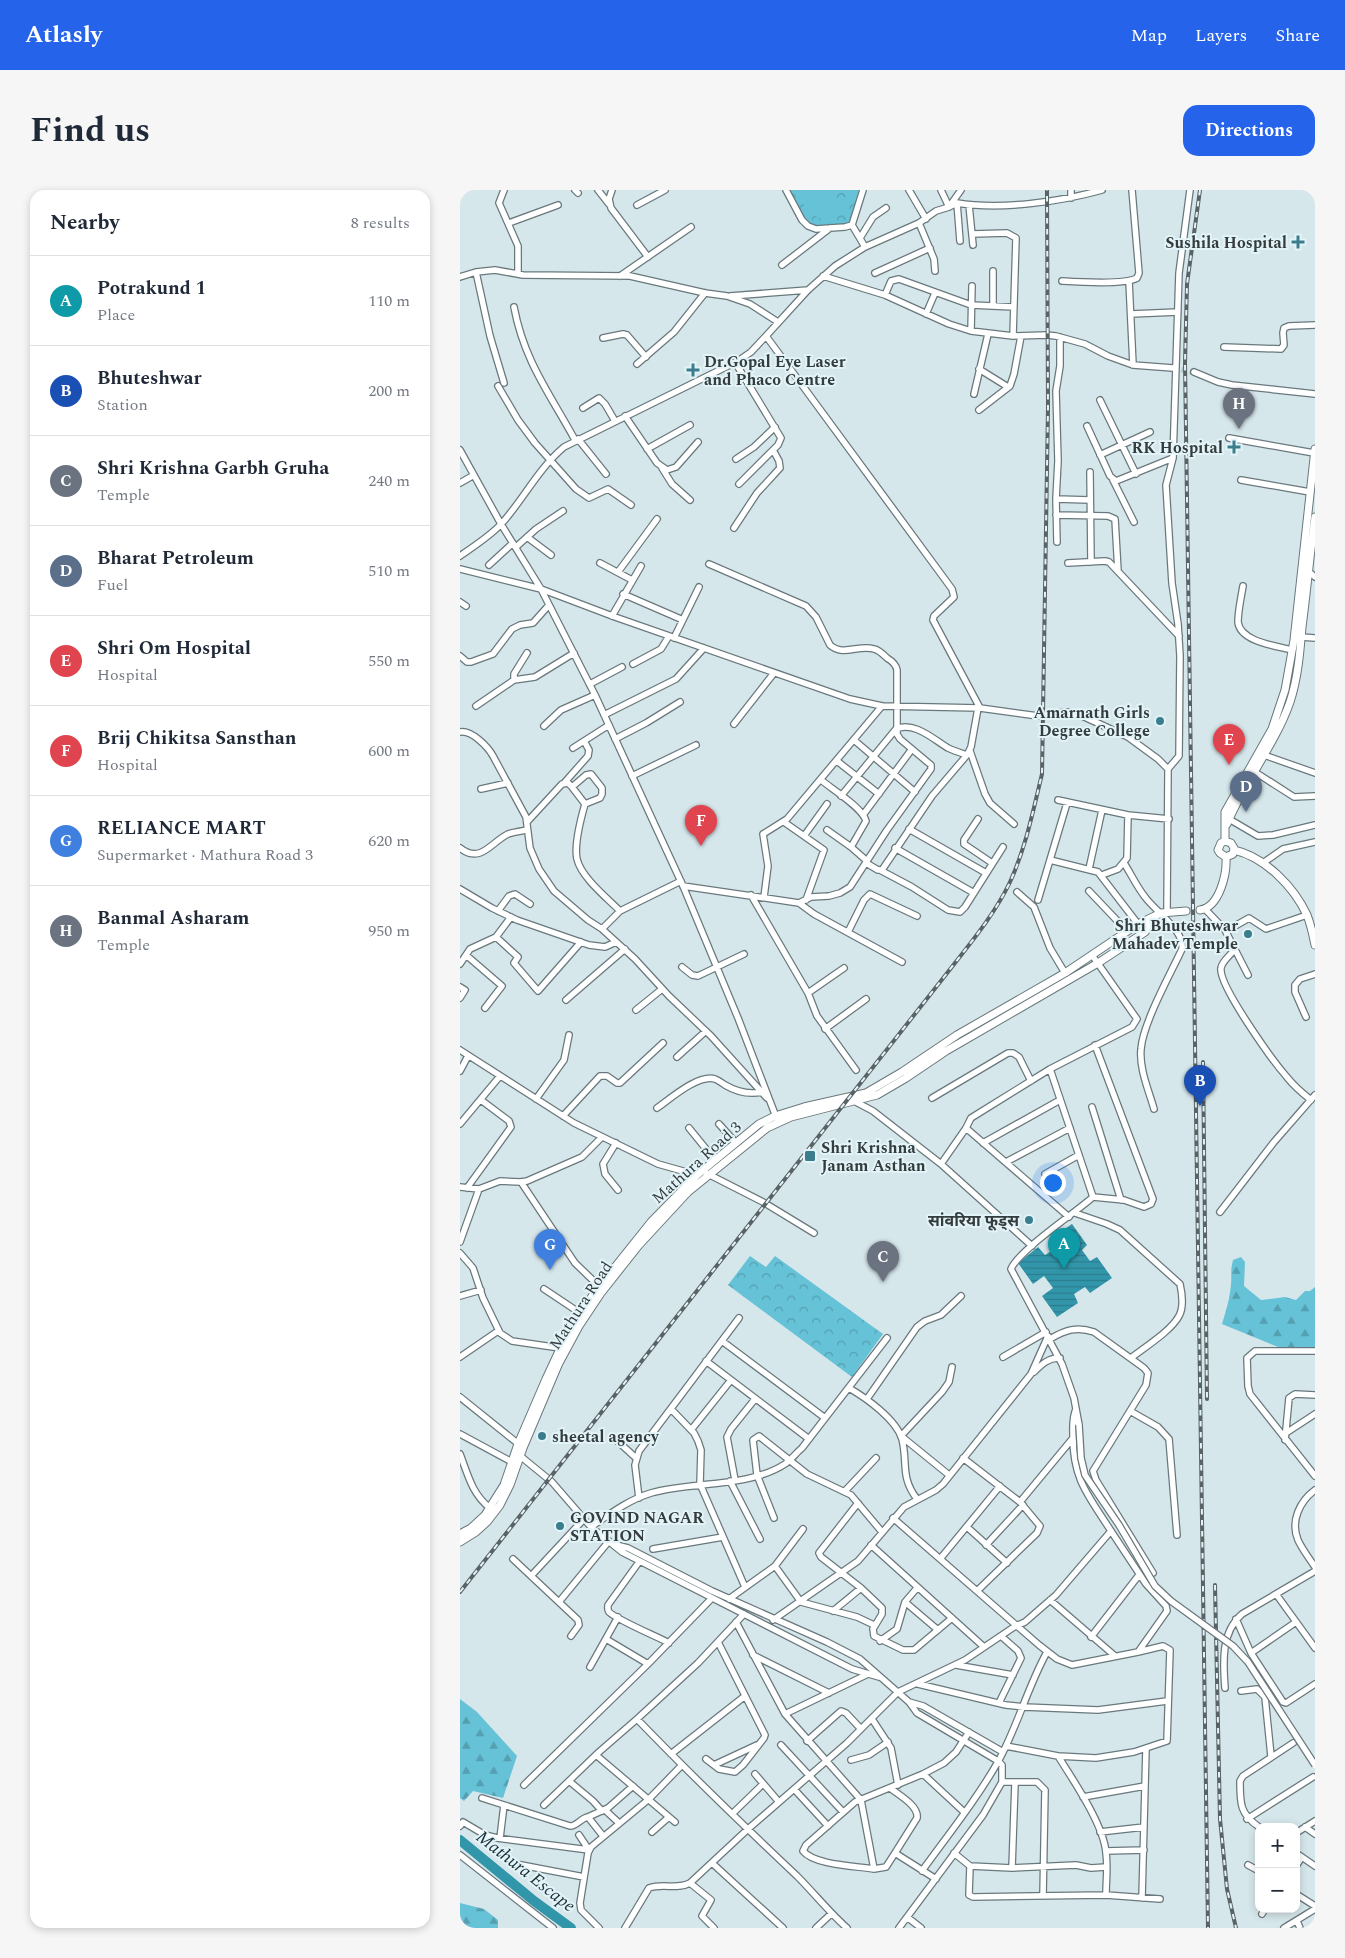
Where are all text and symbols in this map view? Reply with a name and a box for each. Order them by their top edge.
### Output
text: Atlasly [25,17,102,53]
text: Map [1131,22,1167,49]
text: Layers [1195,22,1247,49]
text: Share [1275,22,1320,49]
text: Find us [30,104,150,157]
button: Directions [1183,105,1315,156]
text: Nearby [50,207,120,239]
text: 8 results [351,211,410,235]
place label: Sushila Hospital [1165,231,1287,255]
marker: Sushila Hospital [1291,235,1305,249]
text: Potrakund 1 [97,274,206,303]
text: A [60,289,72,313]
text: 110 m [368,289,410,313]
text: Place [97,303,135,327]
place label: Dr.Gopal Eye Laser and Phaco Centre [704,350,846,392]
marker: Dr.Gopal Eye Laser and Phaco Centre [686,363,700,377]
text: Bhuteshwar [97,364,202,393]
text: B [60,379,72,403]
text: 200 m [368,379,410,403]
pin: H [1223,388,1255,429]
text: Station [97,393,148,417]
place label: RK Hospital [1132,436,1223,460]
marker: RK Hospital [1227,440,1241,454]
text: Shri Krishna Garbh Gruha [97,454,329,483]
text: C [60,469,72,493]
text: 240 m [368,469,410,493]
text: Temple [97,483,150,507]
text: Bharat Petroleum [97,544,254,573]
text: D [60,559,72,583]
text: 510 m [368,559,410,583]
text: Fuel [97,573,128,597]
text: Shri Om Hospital [97,634,251,663]
text: E [61,649,71,673]
text: 550 m [368,649,410,673]
text: Hospital [97,663,158,687]
place label: Amarnath Girls Degree College [1034,701,1150,743]
marker: Amarnath Girls Degree College [1154,715,1166,727]
text: Brij Chikitsa Sansthan [97,724,297,753]
pin: E [1213,724,1245,765]
text: F [61,739,71,763]
text: 600 m [368,739,410,763]
text: Hospital [97,753,158,777]
pin: D [1230,771,1262,812]
pin: F [685,805,717,846]
text: RELIANCE MART [97,814,266,843]
text: G [60,829,72,853]
text: 620 m [368,829,410,853]
text: Supermarket · Mathura Road 3 [97,843,313,867]
text: Banmal Asharam [97,904,249,933]
place label: Shri Bhuteshwar Mahadev Temple [1112,914,1238,956]
text: H [59,919,73,943]
text: 950 m [368,919,410,943]
marker: Shri Bhuteshwar Mahadev Temple [1242,928,1254,940]
text: Temple [97,933,150,957]
pin: B [1184,1065,1216,1106]
street label: Mathura Road 3 [646,1116,747,1210]
place label: Shri Krishna Janam Asthan [821,1136,926,1178]
marker: Shri Krishna Janam Asthan [803,1149,817,1163]
your location [1040,1170,1066,1196]
place label: सांवरिया फूड्स [928,1209,1020,1233]
marker: सांवरिया फूड्स [1023,1214,1035,1226]
pin: A [1048,1228,1080,1269]
pin: G [534,1229,566,1270]
pin: C [867,1241,899,1282]
street label: Mathura Road [543,1256,619,1355]
place label: sheetal agency [552,1425,660,1449]
marker: sheetal agency [536,1430,548,1442]
place label: GOVIND NAGAR STATION [570,1506,704,1548]
marker: GOVIND NAGAR STATION [554,1520,566,1532]
map controls [1255,1823,1300,1913]
button: + [1255,1823,1300,1868]
water label: Mathura Escape [470,1824,581,1919]
button: − [1255,1868,1300,1913]

